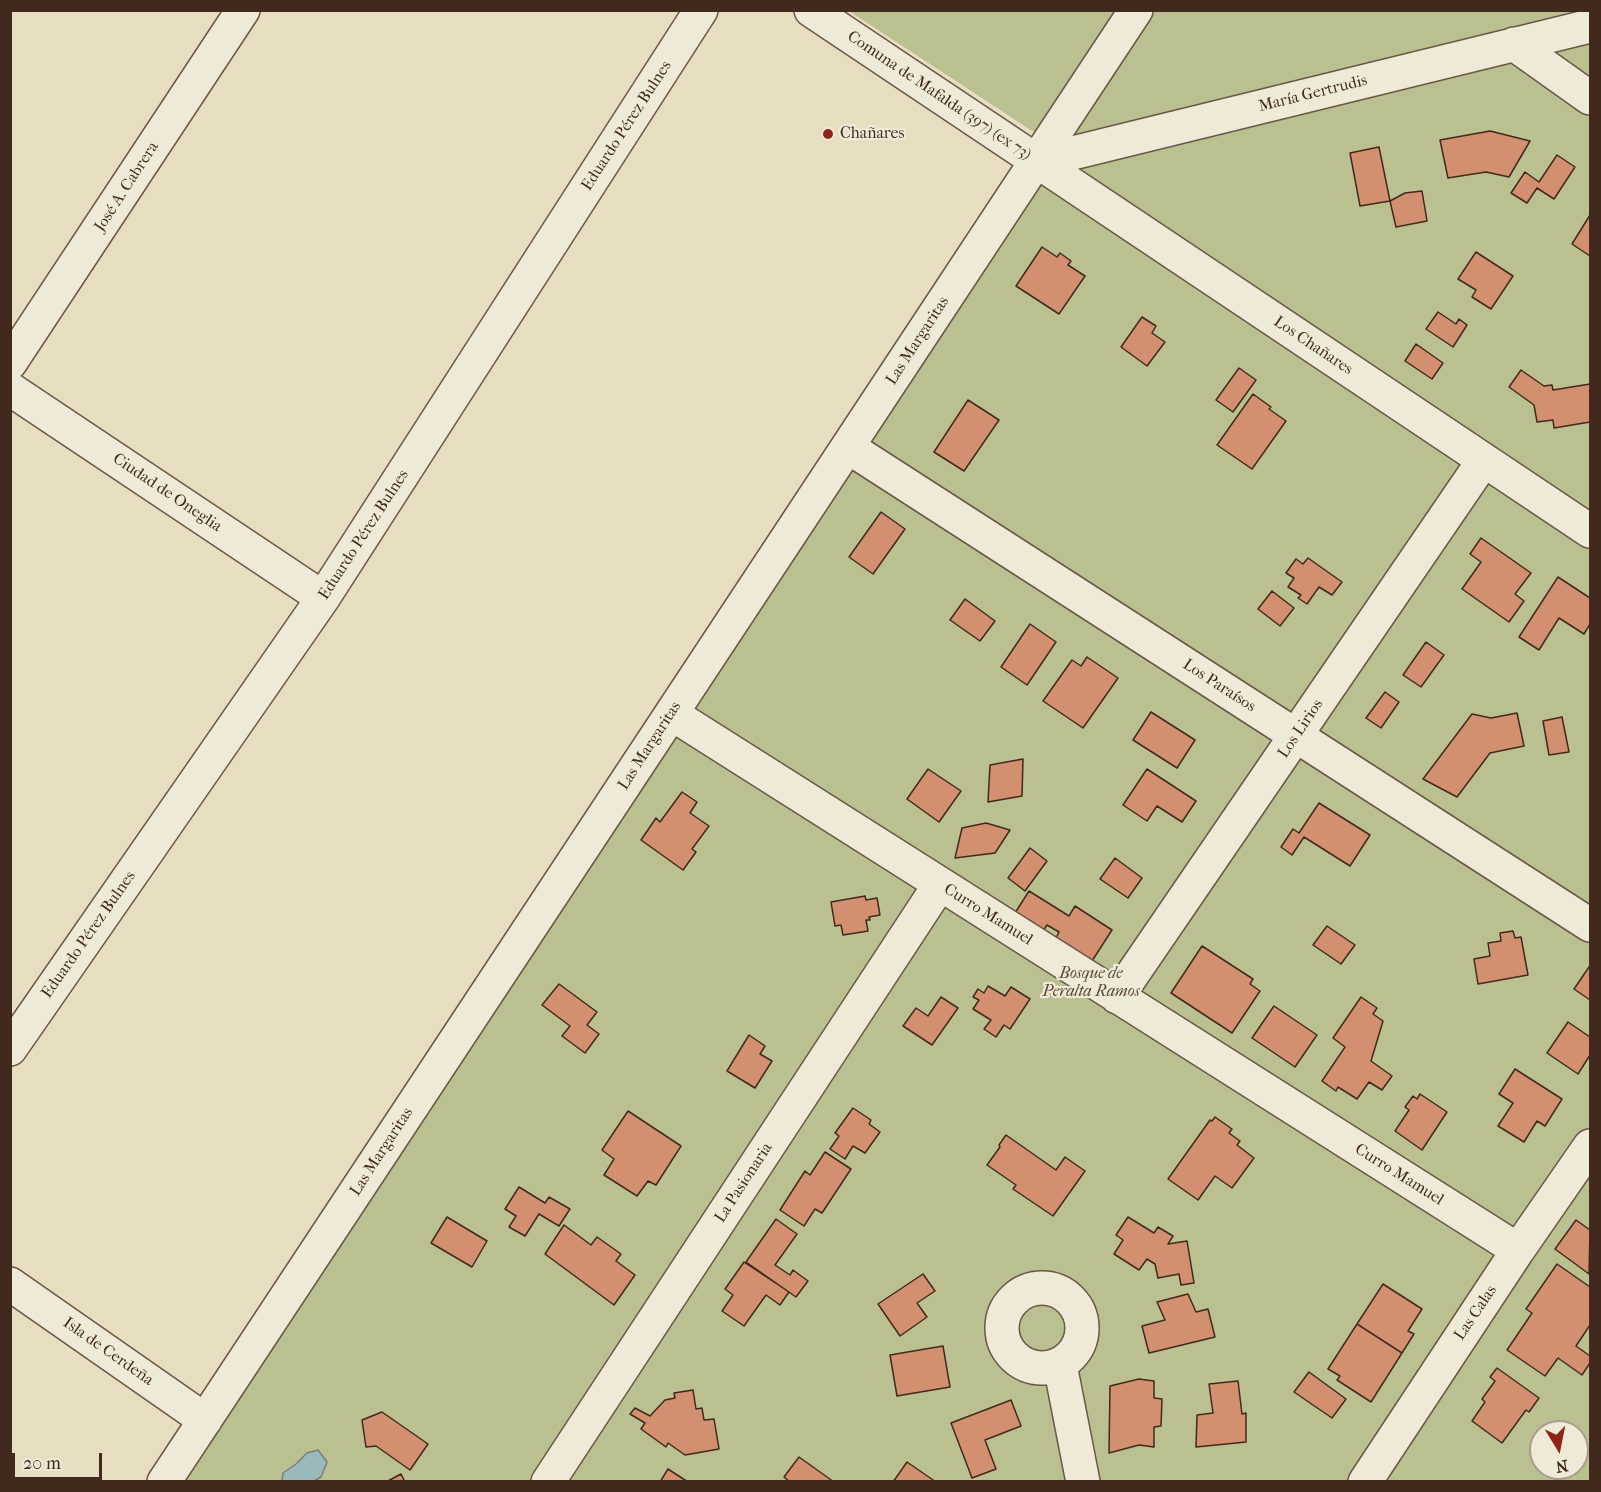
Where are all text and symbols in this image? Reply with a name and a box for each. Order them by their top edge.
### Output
street label: Comuna de Mafalda (397) (ex 73) [843,27,1035,165]
street label: Eduardo Pérez Bulnes [578,57,676,195]
street label: María Gertrudis [1257,71,1369,117]
place label: Chañares [840,124,904,144]
marker: Chañares [821,127,835,141]
street label: José A. Cabrera [91,138,163,236]
street label: Las Margaritas [882,293,954,389]
street label: Los Chañares [1270,312,1356,380]
street label: Ciudad de Oneglia [109,449,225,537]
street label: Eduardo Pérez Bulnes [315,466,413,604]
street label: Los Paraísos [1179,655,1259,717]
street label: Los Lirios [1274,696,1328,762]
street label: Las Margaritas [614,698,686,794]
street label: Eduardo Pérez Bulnes [38,868,140,1002]
street label: Curro Mamuel [940,880,1036,950]
park label: Bosque de Peralta Ramos [1042,964,1140,1002]
street label: Las Margaritas [346,1104,418,1200]
street label: La Pasionaria [711,1139,777,1227]
street label: Curro Mamuel [1351,1140,1447,1210]
street label: Las Calas [1451,1282,1501,1344]
street label: Isla de Cerdeña [59,1314,157,1390]
north arrow [1529,1420,1589,1480]
scale bar [15,1441,105,1479]
text: 20 m [23,1453,61,1474]
text: N [1554,1456,1570,1477]

